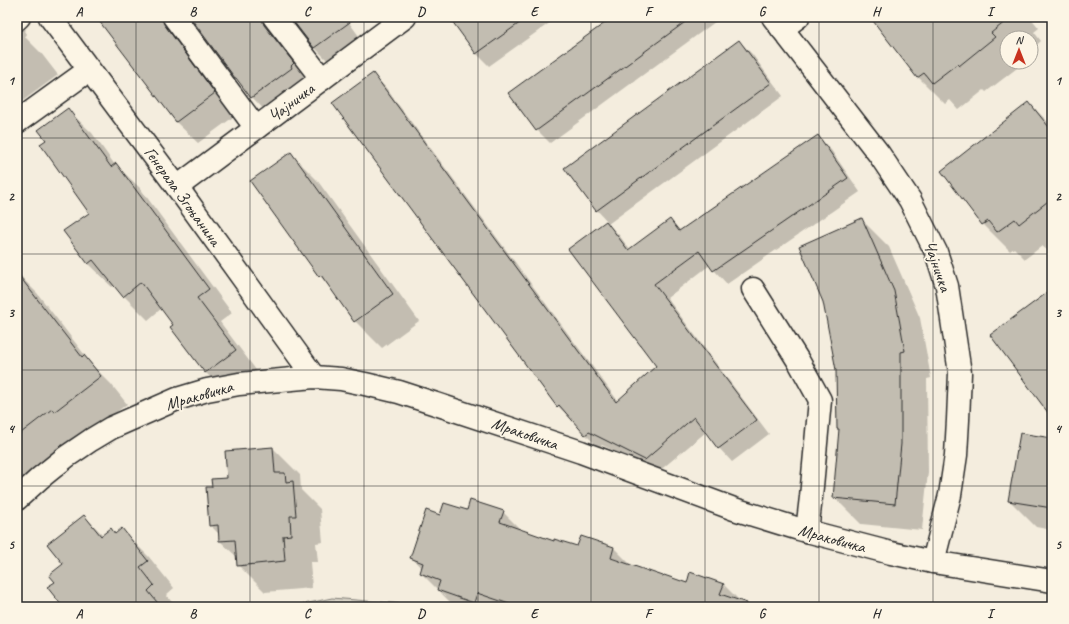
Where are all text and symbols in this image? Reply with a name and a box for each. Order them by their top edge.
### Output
text: A [76,4,84,20]
text: B [190,4,198,20]
text: C [304,4,312,20]
text: D [417,4,426,20]
text: E [531,4,540,20]
text: F [645,4,654,20]
text: G [759,4,767,20]
text: H [872,4,882,20]
text: I [987,4,996,20]
north arrow [999,30,1039,70]
text: N [1016,33,1025,47]
text: 1 [8,73,16,89]
text: 1 [1055,73,1063,89]
street label: Чајничка [264,78,319,127]
street label: Генерала Згоњанина [140,143,227,252]
text: 2 [8,189,15,205]
text: 2 [1055,189,1062,205]
street label: Чајничка [919,238,956,295]
text: 3 [8,305,15,321]
text: 3 [1055,305,1062,321]
street label: Мраковичка [163,375,237,415]
street label: Мраковичка [489,412,562,455]
text: 4 [8,421,16,437]
text: 4 [1055,421,1063,437]
street label: Мраковичка [796,519,869,558]
text: 5 [8,537,15,553]
text: 5 [1055,537,1062,553]
text: A [76,606,84,622]
text: B [190,606,198,622]
text: C [304,606,312,622]
text: D [417,606,426,622]
text: E [531,606,540,622]
text: F [645,606,654,622]
text: G [759,606,767,622]
text: H [872,606,882,622]
text: I [987,606,996,622]

